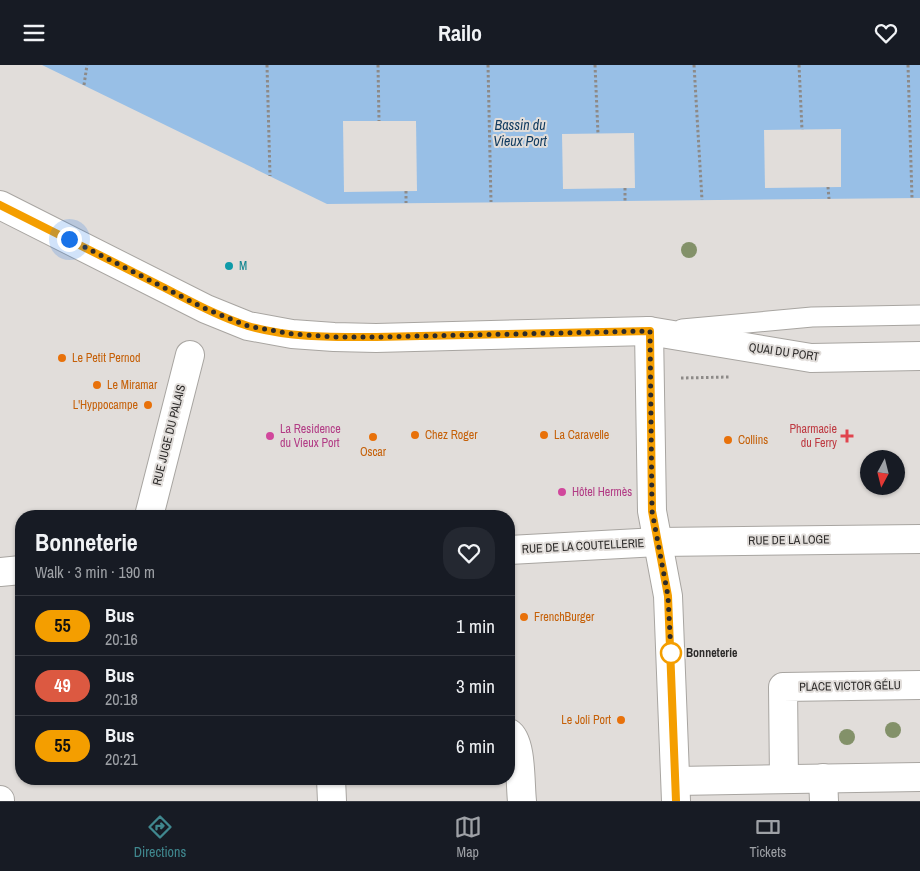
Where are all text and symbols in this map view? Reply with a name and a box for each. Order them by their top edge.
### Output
text: Railo [438,18,482,48]
icon: menu [20,19,48,47]
icon: heart [872,19,900,47]
water label: Bassin du Vieux Port [493,116,547,150]
your location [57,227,82,252]
place label: M [239,258,247,274]
marker: M [223,260,235,272]
street label: QUAI DU PORT [748,339,820,365]
place label: Le Petit Pernod [72,350,140,366]
marker: Le Petit Pernod [56,352,68,364]
place label: Le Miramar [107,377,158,393]
marker: Le Miramar [91,379,103,391]
street label: RUE JUGE DU PALAIS [149,383,189,487]
place label: L'Hyppocampe [73,397,138,413]
marker: L'Hyppocampe [142,399,154,411]
place label: La Residence du Vieux Port [280,421,341,451]
place label: Pharmacie du Ferry [789,421,837,451]
place label: Chez Roger [425,427,478,443]
place label: La Caravelle [554,427,609,443]
marker: Chez Roger [409,429,421,441]
marker: La Caravelle [538,429,550,441]
marker: La Residence du Vieux Port [264,430,276,442]
marker: Pharmacie du Ferry [841,430,853,442]
marker: Oscar [367,431,379,443]
place label: Collins [738,432,768,448]
marker: Collins [722,434,734,446]
place label: Oscar [360,444,387,460]
north arrow [860,450,905,495]
map controls [860,450,905,495]
place label: Hôtel Hermès [572,484,632,500]
marker: Hôtel Hermès [556,486,568,498]
text: Bonneterie [35,526,138,558]
button: heart [443,527,495,579]
street label: RUE DE LA LOGE [748,531,830,549]
street label: RUE DE LA COUTELLERIE [521,535,645,557]
text: Walk · 3 min · 190 m [35,561,155,583]
text: Bus [105,602,134,628]
place label: FrenchBurger [534,609,595,625]
marker: FrenchBurger [518,611,530,623]
text: 55 [54,613,71,638]
text: 1 min [456,613,495,639]
text: 20:16 [105,628,138,650]
marker: Bonneterie [660,642,682,664]
place label: Bonneterie [686,645,738,661]
text: Bus [105,662,134,688]
text: 49 [54,673,71,698]
text: 3 min [456,673,495,699]
street label: PLACE VICTOR GÉLU [799,677,901,695]
text: 20:18 [105,688,138,710]
place label: Le Joli Port [561,712,611,728]
marker: Le Joli Port [615,714,627,726]
text: Bus [105,722,134,748]
text: 55 [54,733,71,758]
text: 6 min [456,733,495,759]
text: 20:21 [105,748,138,770]
tab: Directions [134,813,186,861]
tab: Map [454,813,482,861]
tab: Tickets [749,813,786,861]

